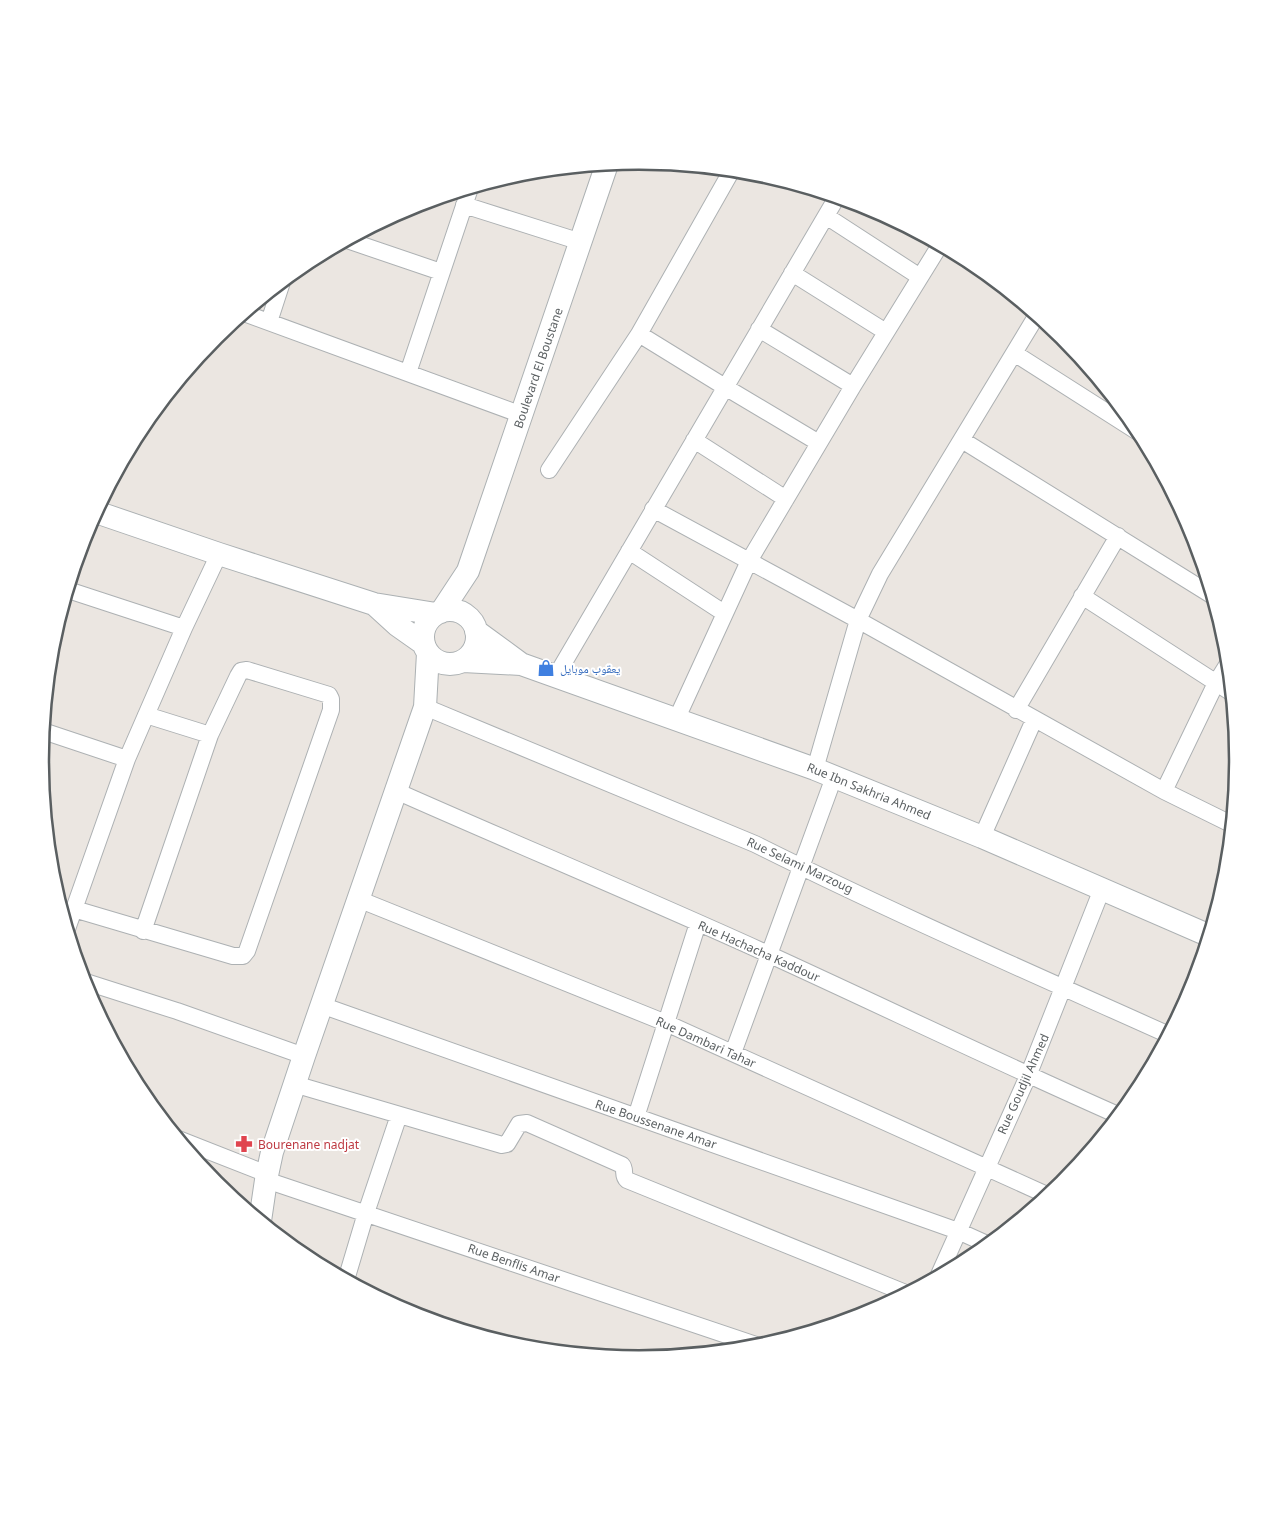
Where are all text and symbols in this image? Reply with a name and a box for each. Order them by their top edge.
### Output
street label: Boulevard El Boustane [509,305,567,431]
shop icon: يعقوب موبايل [536,658,556,678]
place label: يعقوب موبايل [560,660,621,677]
street label: Rue Ibn Sakhria Ahmed [804,758,934,824]
street label: Rue Selami Marzoug [744,833,856,897]
street label: Rue Hachacha Kaddour [695,916,823,986]
street label: Rue Dambari Tahar [653,1012,759,1072]
street label: Rue Goudjil Ahmed [993,1031,1053,1137]
street label: Rue Boussenane Amar [593,1095,719,1153]
pharmacy icon: Bourenane nadjat [234,1134,254,1154]
place label: Bourenane nadjat [258,1136,360,1153]
street label: Rue Benflis Amar [466,1239,562,1287]

